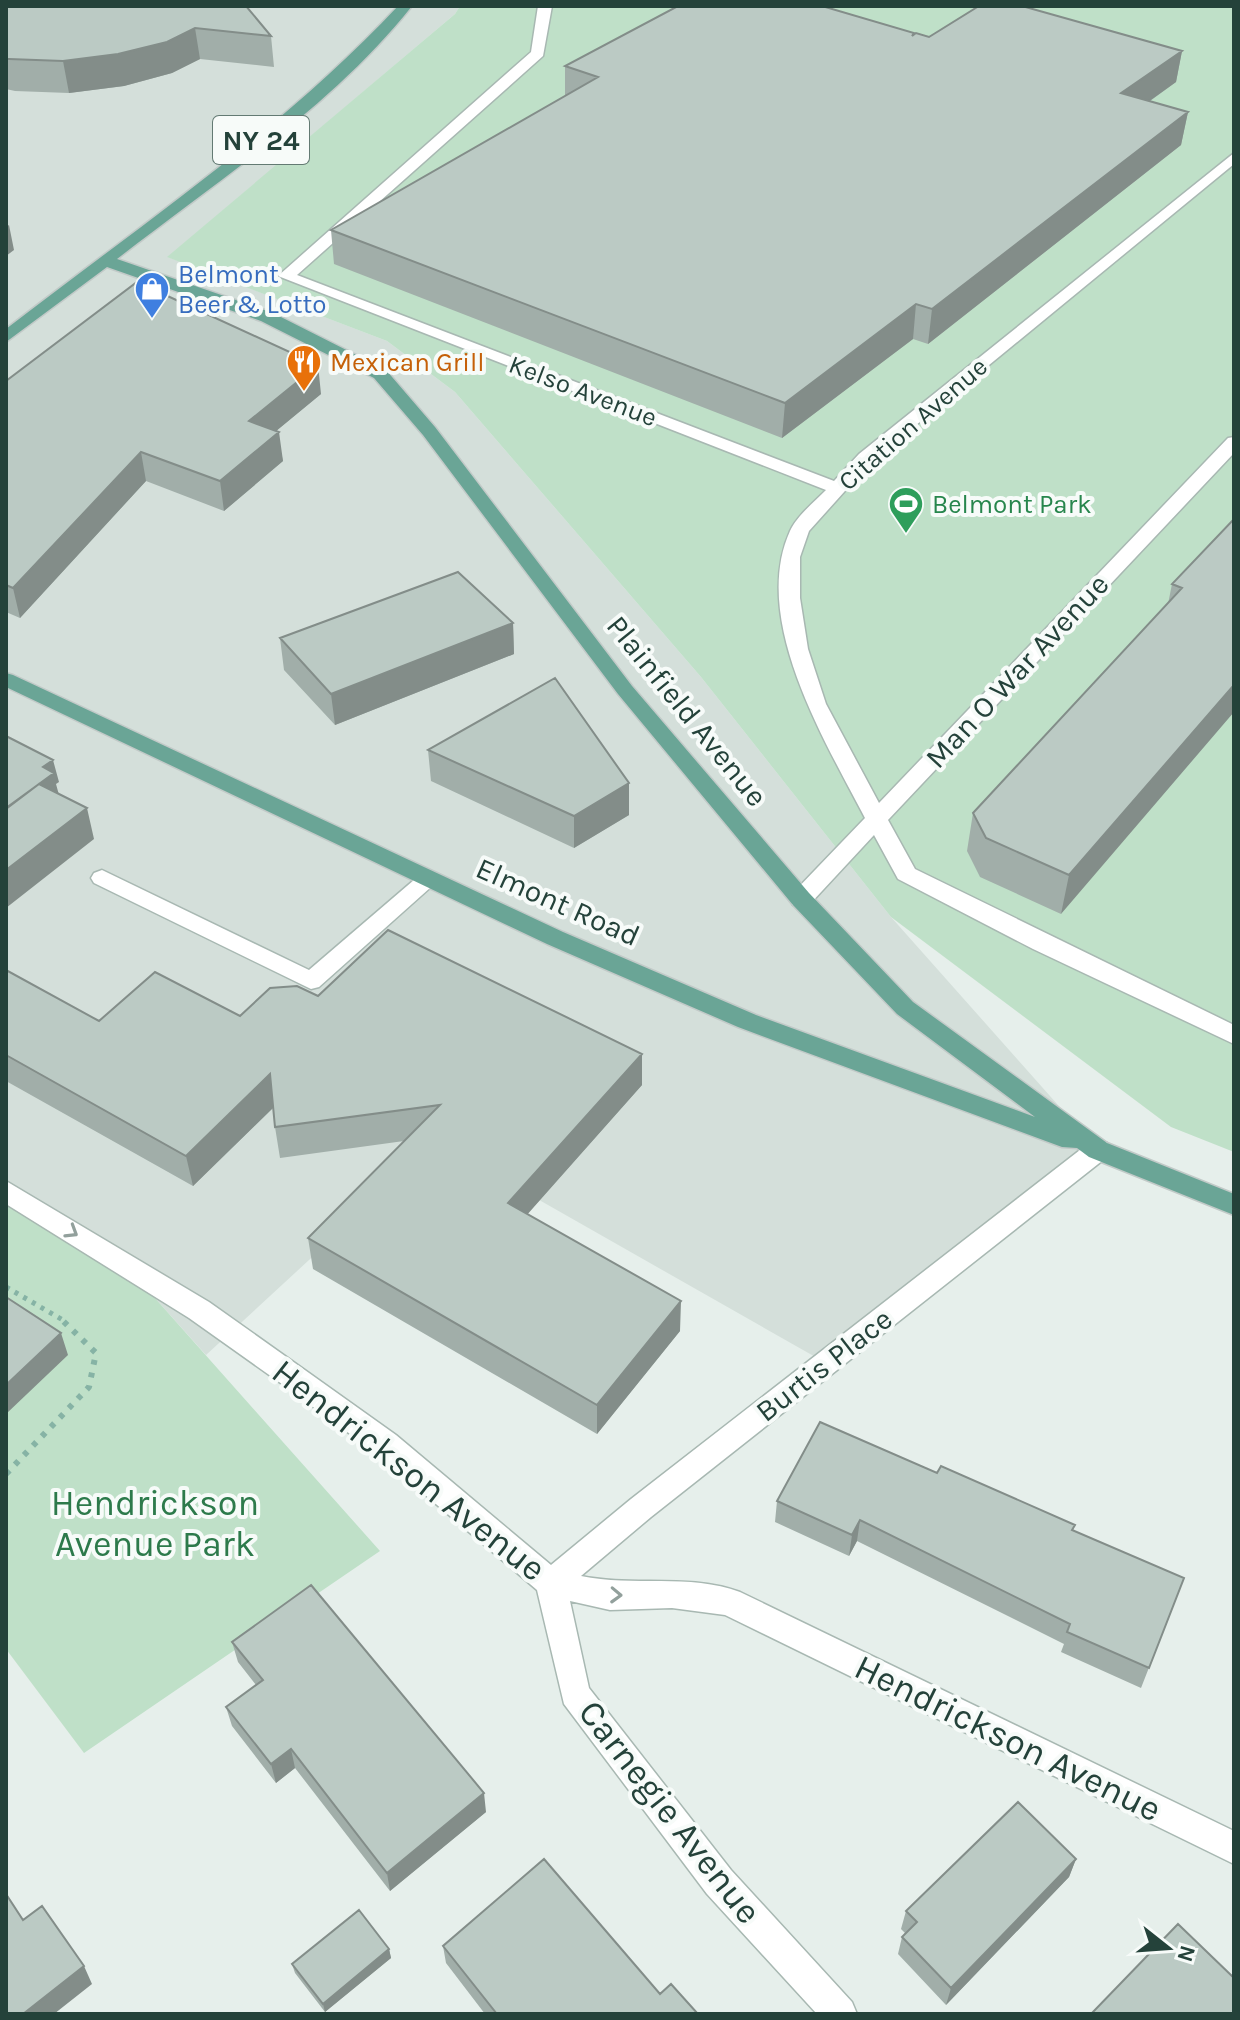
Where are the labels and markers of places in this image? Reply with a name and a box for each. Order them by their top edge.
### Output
place label: Belmont Beer & Lotto [178,259,327,320]
shop icon: Belmont Beer & Lotto [133,270,171,320]
restaurant icon: Mexican Grill [285,343,323,393]
place label: Mexican Grill [330,347,484,378]
sports icon: Belmont Park [887,485,925,535]
place label: Belmont Park [932,489,1092,520]

